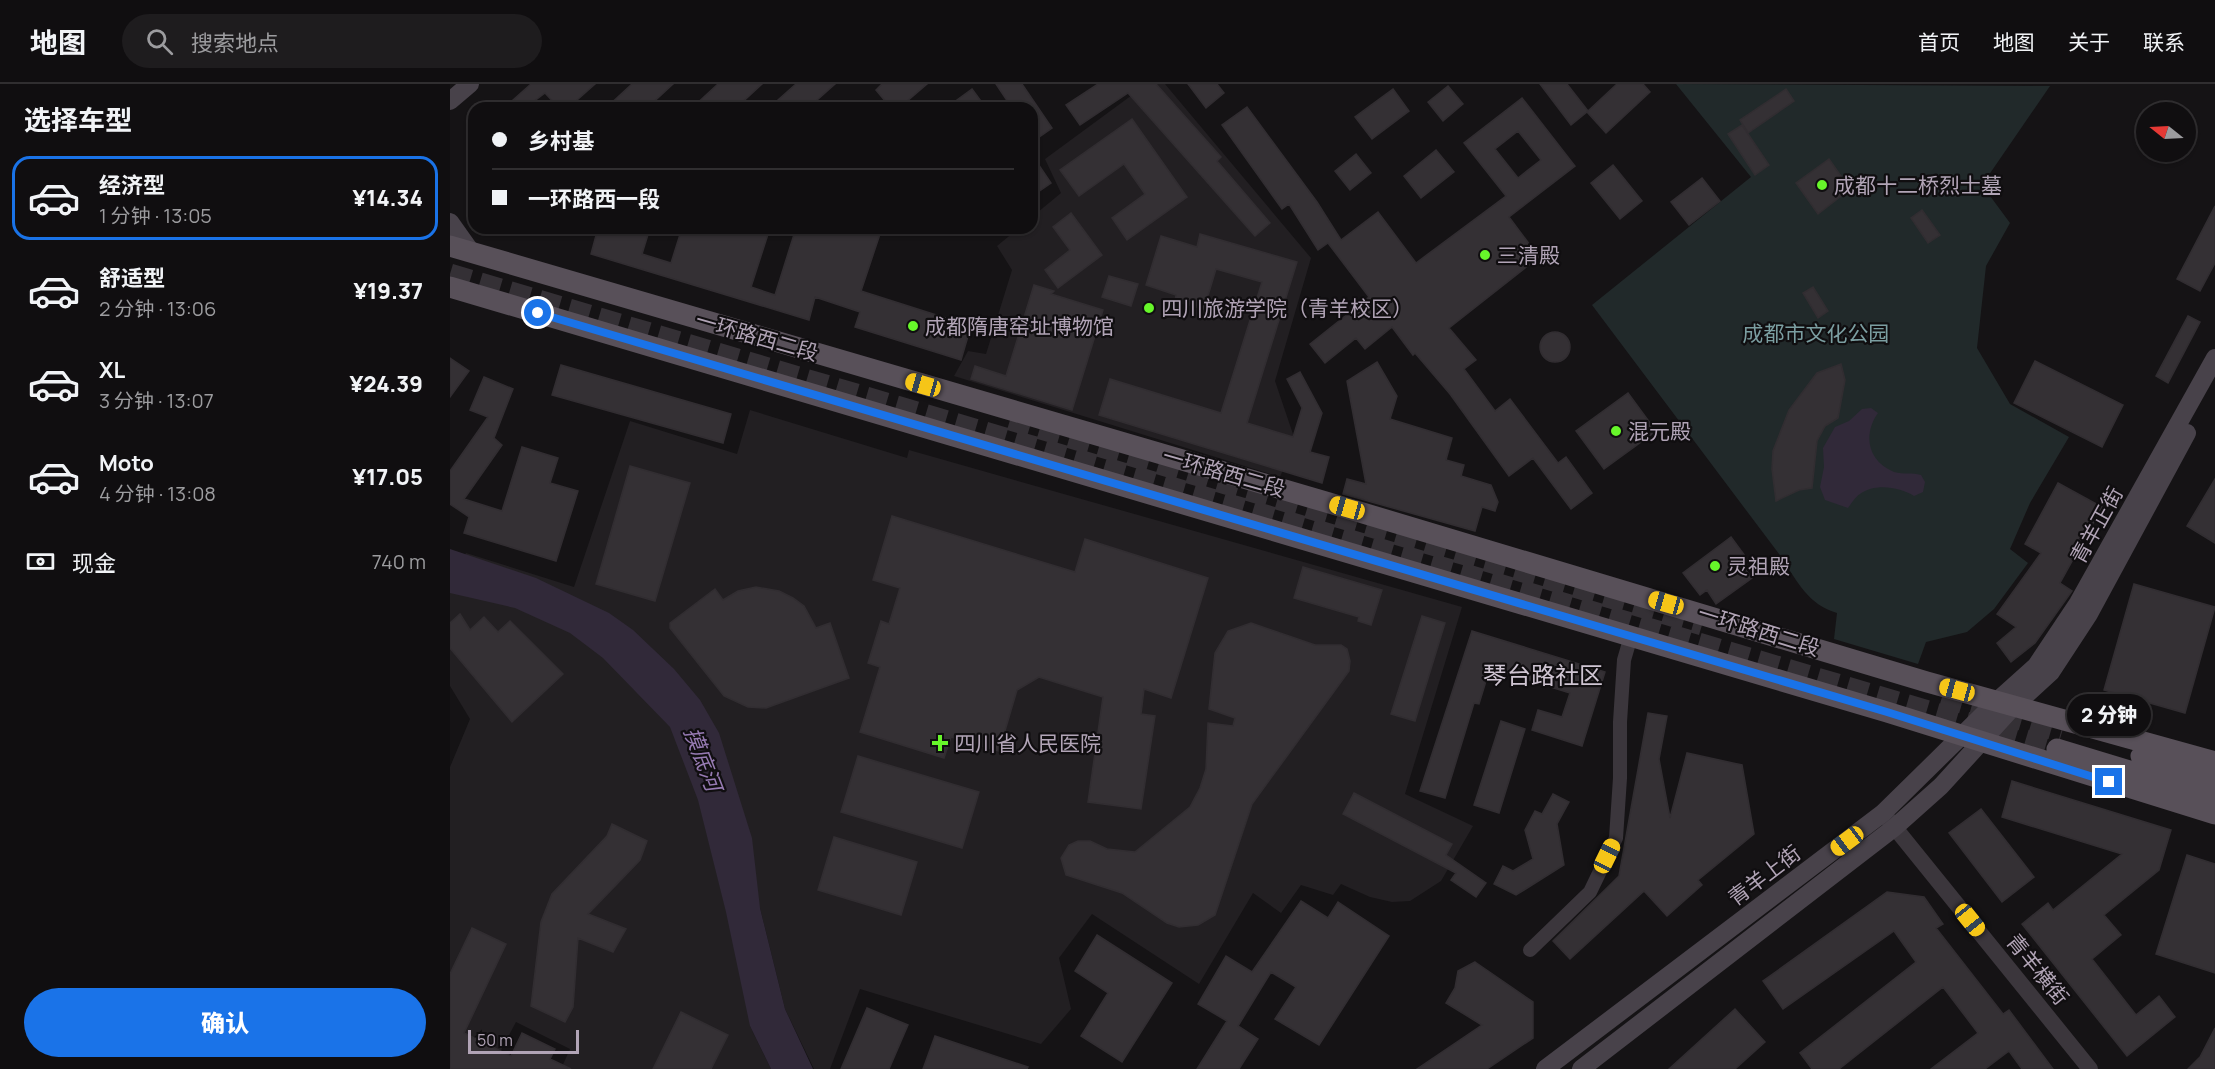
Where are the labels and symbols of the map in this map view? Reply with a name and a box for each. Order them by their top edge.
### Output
north arrow [2136,102,2196,162]
place label: 成都十二桥烈士墓 [1834,171,2002,199]
marker: 成都十二桥烈士墓 [1815,178,1829,192]
place label: 三清殿 [1497,241,1560,269]
marker: 三清殿 [1478,248,1492,262]
place label: 四川旅游学院（青羊校区） [1161,294,1413,322]
route start [524,299,551,326]
marker: 四川旅游学院（青羊校区） [1142,301,1156,315]
street label: 一环路西二段 [693,305,821,367]
place label: 成都隋唐窑址博物馆 [925,312,1114,340]
marker: 成都隋唐窑址博物馆 [906,319,920,333]
park label: 成都市文化公园 [1743,319,1890,347]
car [903,371,943,399]
place label: 混元殿 [1628,417,1691,445]
marker: 混元殿 [1609,424,1623,438]
street label: 一环路西二段 [1160,441,1288,503]
street label: 青羊正街 [2063,481,2129,569]
car [1327,494,1367,522]
place label: 灵祖殿 [1727,552,1790,580]
marker: 灵祖殿 [1708,559,1722,573]
car [1646,589,1686,617]
street label: 一环路西二段 [1695,598,1823,662]
district label: 琴台路社区 [1483,658,1603,691]
car [1937,677,1977,703]
callout: 2 分钟 [2067,695,2151,737]
water label: 摸底河 [677,723,730,799]
place label: 四川省人民医院 [954,729,1101,757]
marker: 四川省人民医院 [931,734,949,752]
route end [2095,768,2122,795]
car [1827,823,1867,859]
car [1591,836,1623,876]
street label: 青羊上街 [1722,839,1806,911]
car [1952,900,1988,940]
street label: 青羊横街 [2001,928,2075,1010]
scale bar [468,1027,579,1054]

